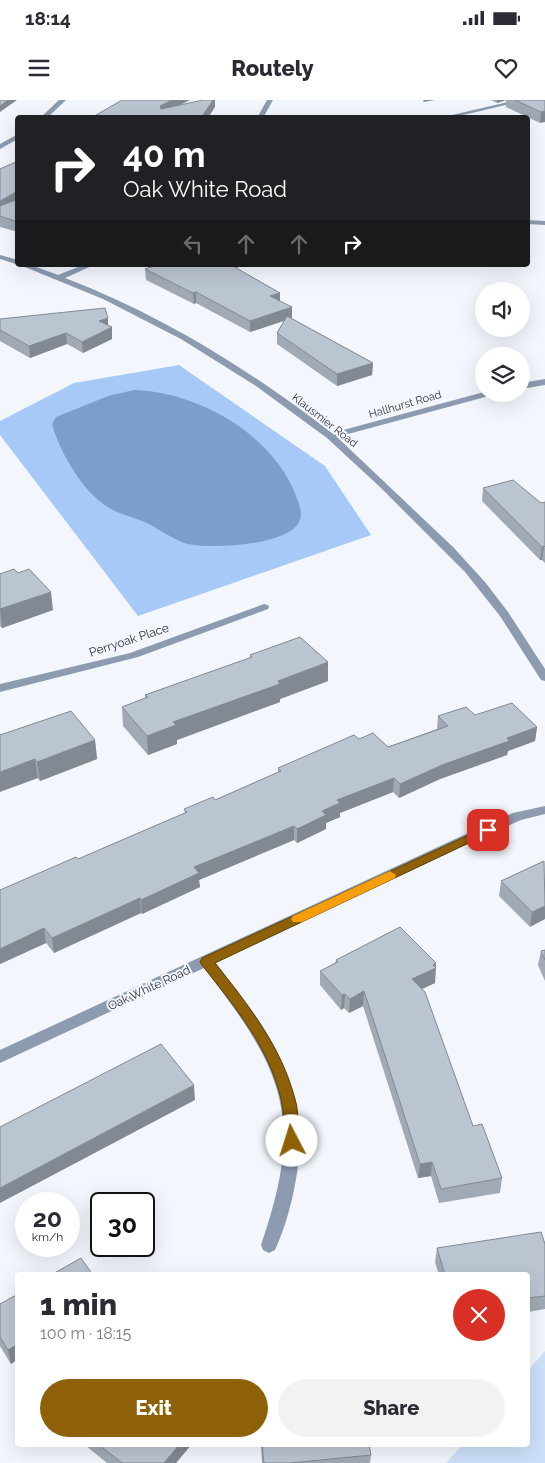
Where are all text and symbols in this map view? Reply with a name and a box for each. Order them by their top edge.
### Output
text: 18:14 [25,7,71,29]
icon: menu [25,54,53,82]
icon: heart [492,54,520,82]
text: Routely [231,55,314,81]
text: 40 m [123,134,205,175]
icon: right [40,135,105,200]
text: Oak White Road [123,176,287,202]
icon: left [179,230,207,258]
icon: ahead [232,230,260,258]
icon: ahead [285,230,313,258]
icon: right [338,230,366,258]
map controls [475,282,530,402]
button: sound [475,282,530,337]
button: layers [475,347,530,402]
street label: Hallhurst Road [367,388,443,421]
street label: Klausmier Road [289,391,360,450]
street label: Perryoak Place [87,621,171,659]
pin [467,809,509,851]
icon: arrive [474,816,502,844]
street label: Oak White Road [105,963,193,1013]
position arrow [265,1114,317,1166]
speed limit sign: 30 [90,1192,155,1257]
text: 20 [33,1203,62,1233]
text: km/h [32,1230,63,1244]
text: 1 min [40,1287,117,1322]
button: close [453,1289,505,1341]
text: 100 m · 18:15 [40,1324,131,1343]
button: Exit [40,1379,268,1437]
button: Share [278,1379,505,1437]

